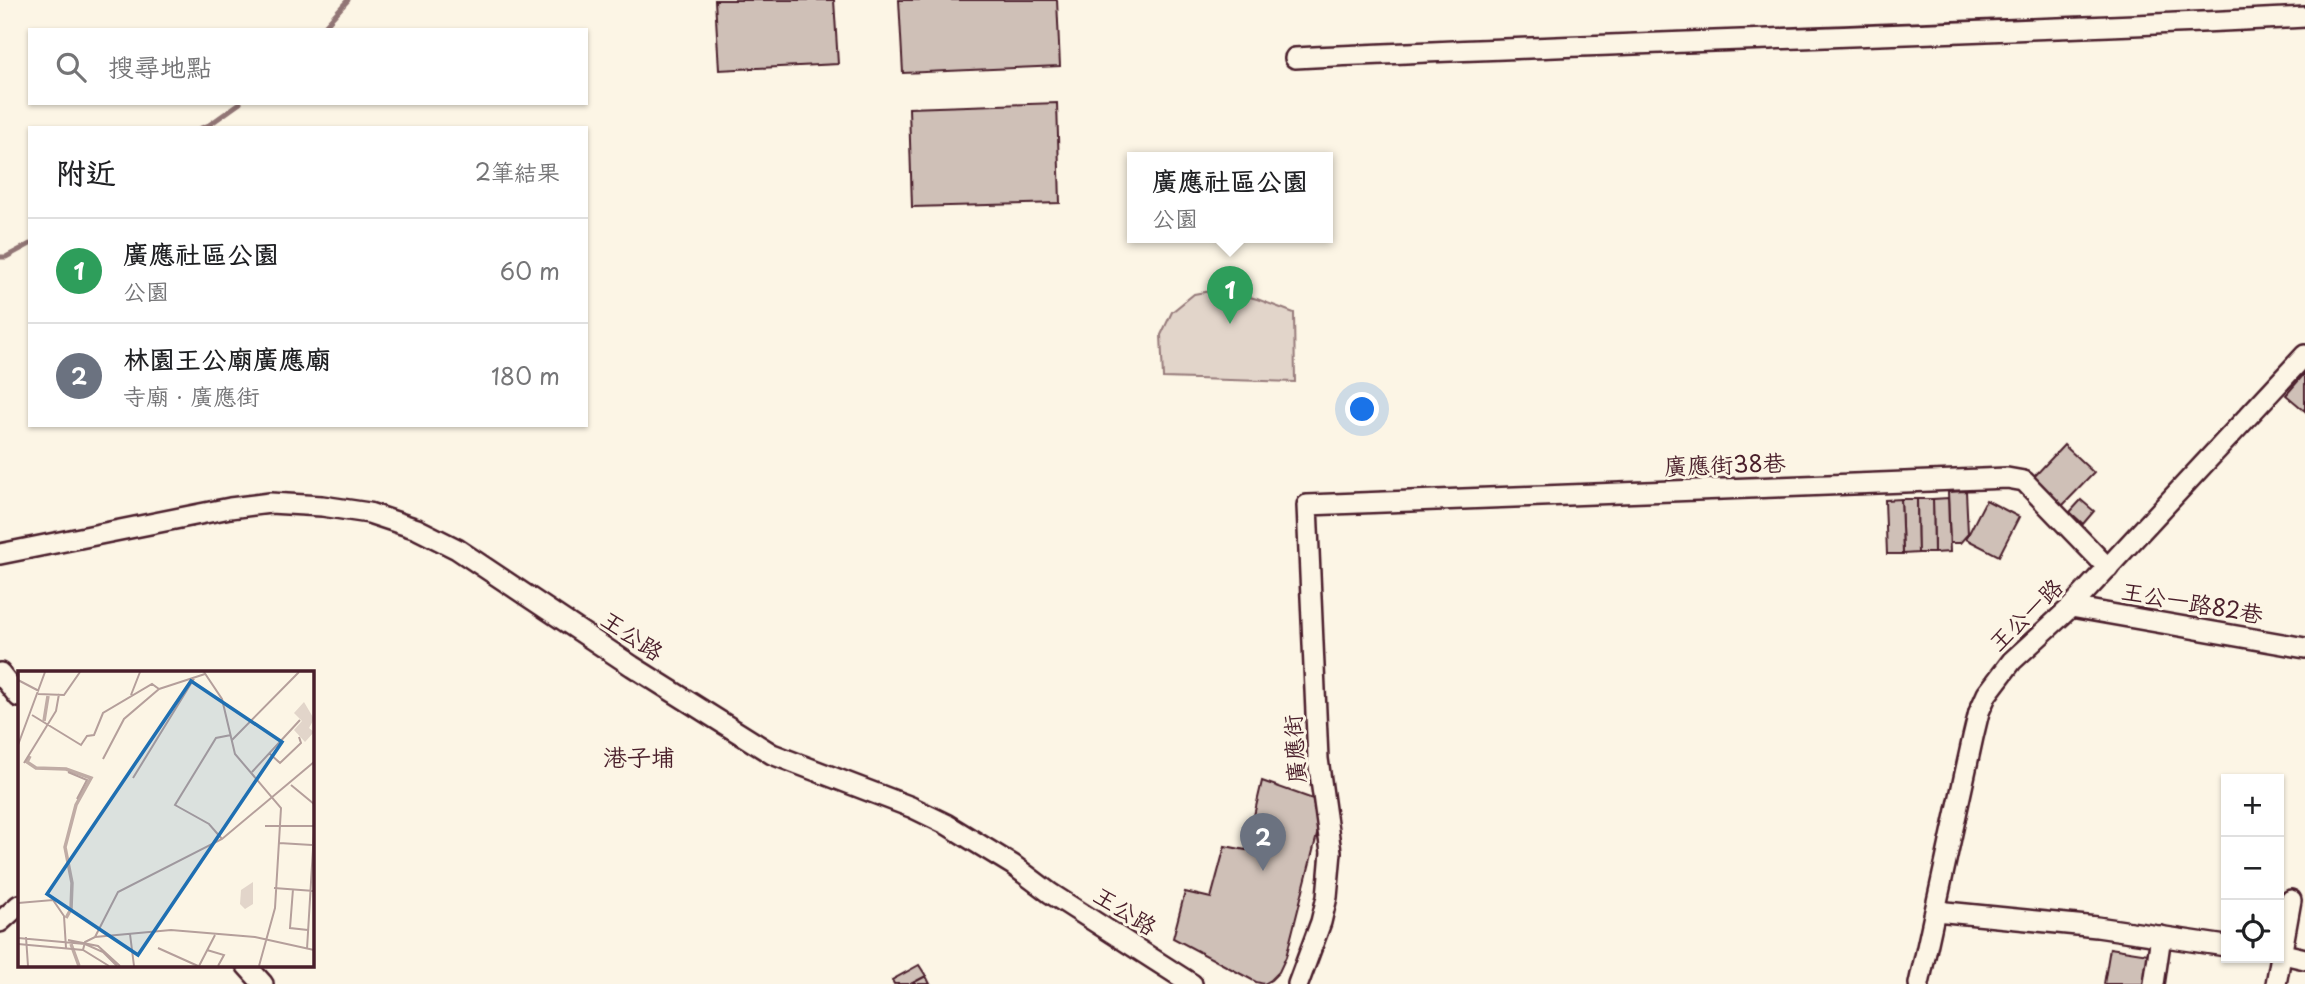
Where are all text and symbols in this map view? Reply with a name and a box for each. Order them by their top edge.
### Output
search box [28,28,588,105]
text: 搜尋地點 [108,47,212,86]
icon: search [52,48,90,86]
text: 附近 [56,149,116,194]
popup [1127,152,1333,243]
text: 2筆結果 [475,154,560,189]
text: 廣應社區公園 [1152,161,1308,200]
text: 公園 [1152,200,1198,235]
text: 廣應社區公園 [123,234,279,273]
text: 1 [74,253,85,288]
text: 60 m [500,253,560,288]
pin: 1 [1207,266,1253,324]
text: 公園 [123,273,169,308]
text: 林園王公廟廣應廟 [123,339,331,378]
text: 2 [71,358,87,393]
text: 180 m [491,358,560,393]
text: 寺廟 · 廣應街 [123,378,260,413]
your location [1345,392,1379,426]
street label: 廣應街38巷 [1664,444,1787,483]
street label: 王公一路 [1980,569,2070,658]
street label: 王公一路82巷 [2119,572,2267,631]
street label: 王公路 [594,601,671,669]
inset map [18,671,313,967]
street label: 廣應街 [1274,713,1313,785]
district label: 港子埔 [603,738,675,774]
map controls [2221,774,2284,963]
button: + [2221,774,2284,837]
pin: 2 [1240,813,1286,871]
button: − [2221,837,2284,900]
street label: 王公路 [1087,877,1164,943]
button: locate [2221,900,2284,963]

